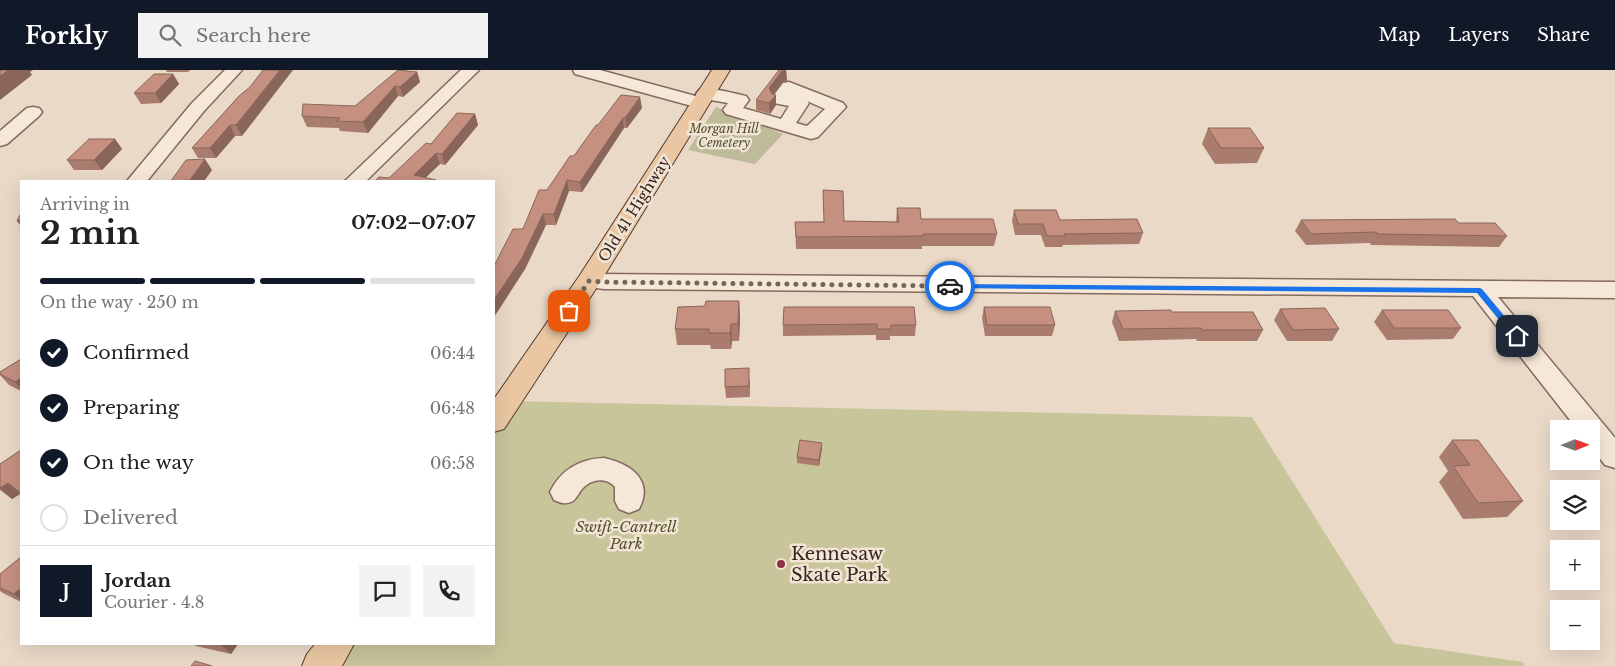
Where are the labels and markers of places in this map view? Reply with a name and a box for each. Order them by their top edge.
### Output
pin [548,290,590,332]
pin [1496,315,1538,357]
place label: Kennesaw Skate Park [791,543,888,586]
marker: Kennesaw Skate Park [775,558,787,570]

